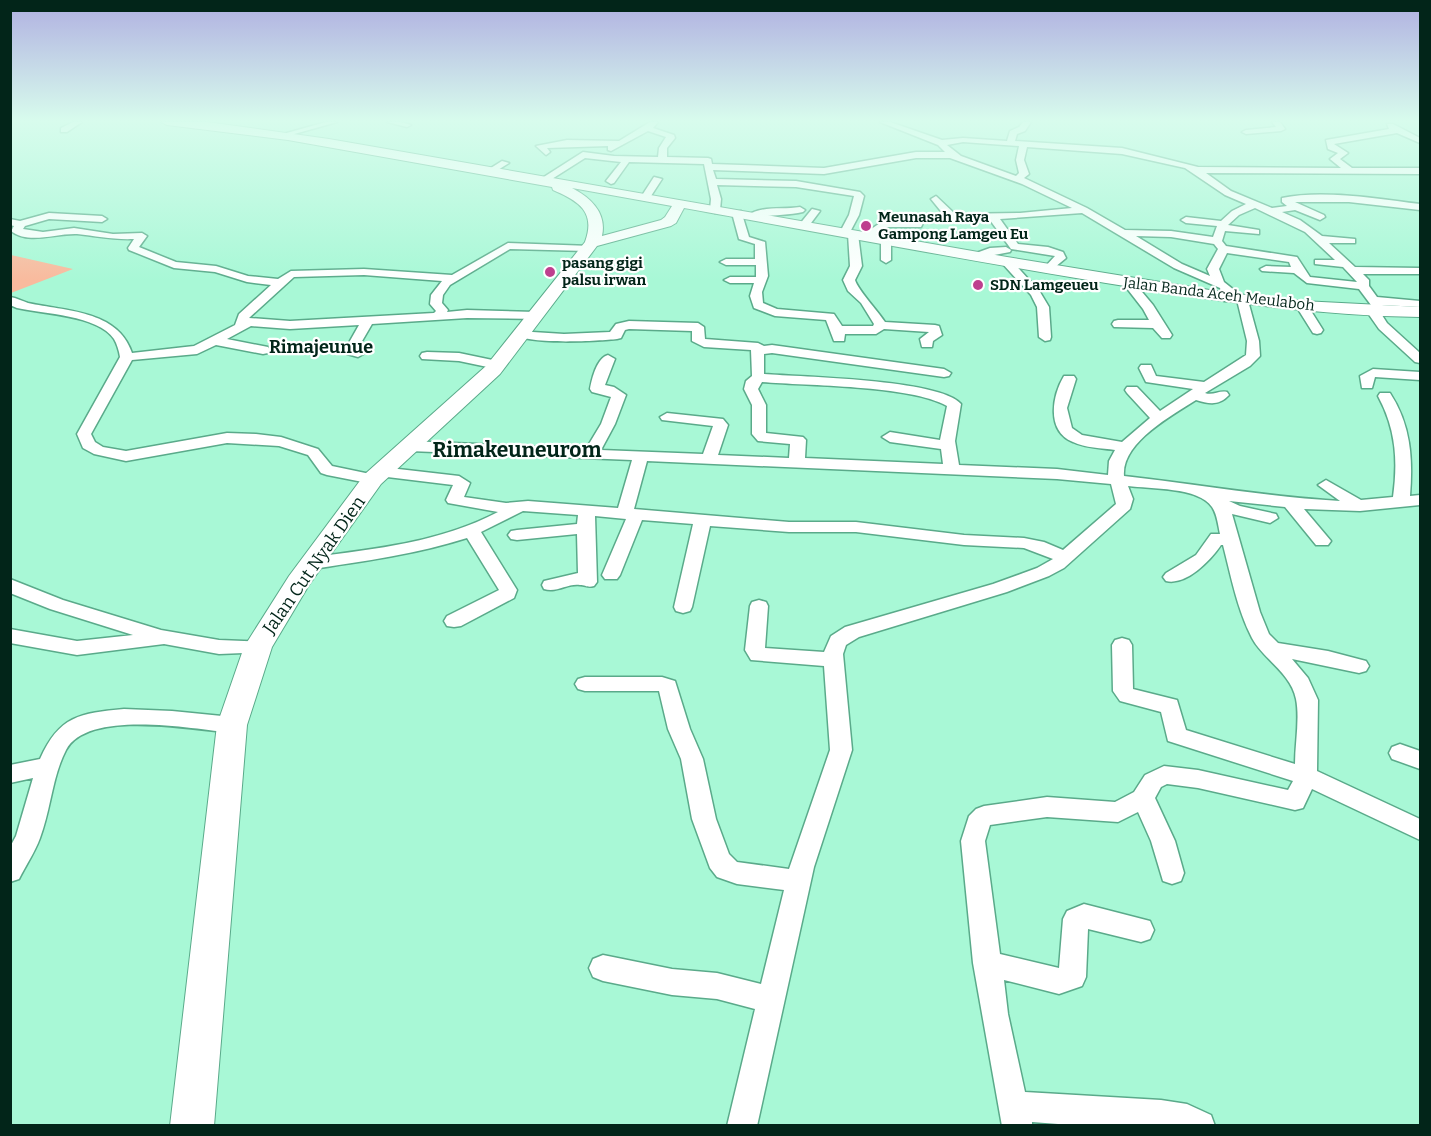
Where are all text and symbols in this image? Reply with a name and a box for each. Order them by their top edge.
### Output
place label: Meunasah Raya Gampong Lamgeu Eu [878,208,1029,243]
marker: Meunasah Raya Gampong Lamgeu Eu [859,219,873,233]
place label: pasang gigi palsu irwan [562,254,646,289]
marker: pasang gigi palsu irwan [543,265,557,279]
street label: Jalan Banda Aceh Meulaboh [1121,273,1316,315]
place label: SDN Lamgeueu [990,276,1099,294]
marker: SDN Lamgeueu [971,278,985,292]
district label: Rimajeunue [269,336,373,358]
district label: Rimakeuneurom [432,437,602,463]
street label: Jalan Cut Nyak Dien [258,491,370,639]

